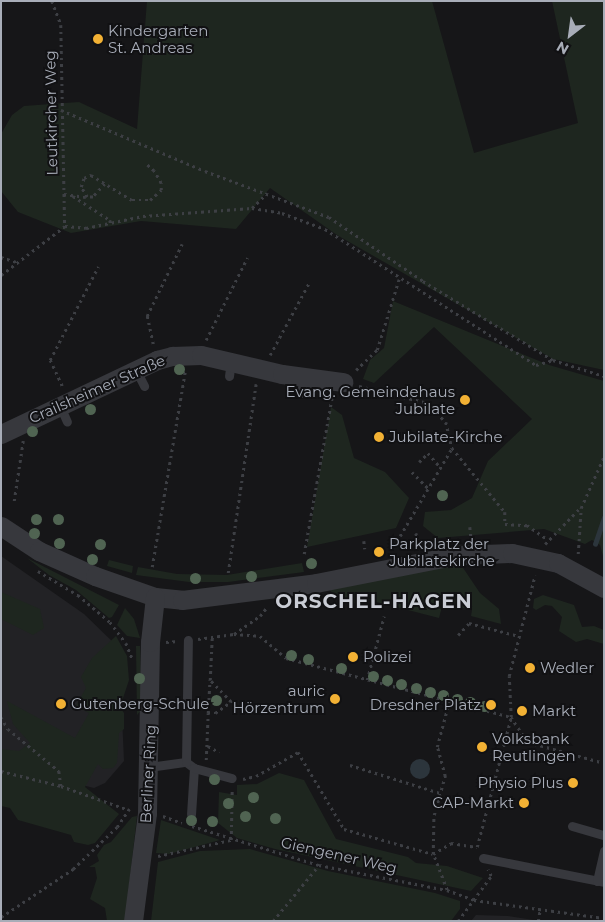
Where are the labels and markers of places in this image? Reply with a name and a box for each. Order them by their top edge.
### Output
place label: Kindergarten St. Andreas [108,21,208,56]
marker: Kindergarten St. Andreas [92,33,104,45]
place label: Evang. Gemeindehaus Jubilate [285,382,455,417]
marker: Evang. Gemeindehaus Jubilate [459,394,471,406]
place label: Jubilate-Kirche [389,428,502,446]
marker: Jubilate-Kirche [373,431,385,443]
place label: Parkplatz der Jubilatekirche [389,534,495,569]
marker: Parkplatz der Jubilatekirche [373,546,385,558]
place label: Polizei [363,648,412,666]
marker: Polizei [347,651,359,663]
place label: Wedler [540,659,594,677]
marker: Wedler [524,662,536,674]
place label: auric Hörzentrum [233,681,325,716]
marker: auric Hörzentrum [329,693,341,705]
place label: Gutenberg-Schule [71,695,209,713]
place label: Dresdner Platz [370,696,481,714]
marker: Gutenberg-Schule [55,698,67,710]
marker: Dresdner Platz [485,699,497,711]
place label: Markt [532,702,576,720]
marker: Markt [516,705,528,717]
place label: Volksbank Reutlingen [492,729,576,764]
marker: Volksbank Reutlingen [476,741,488,753]
place label: Physio Plus [477,774,563,792]
marker: Physio Plus [567,777,579,789]
place label: CAP-Markt [432,794,514,812]
marker: CAP-Markt [518,797,530,809]

